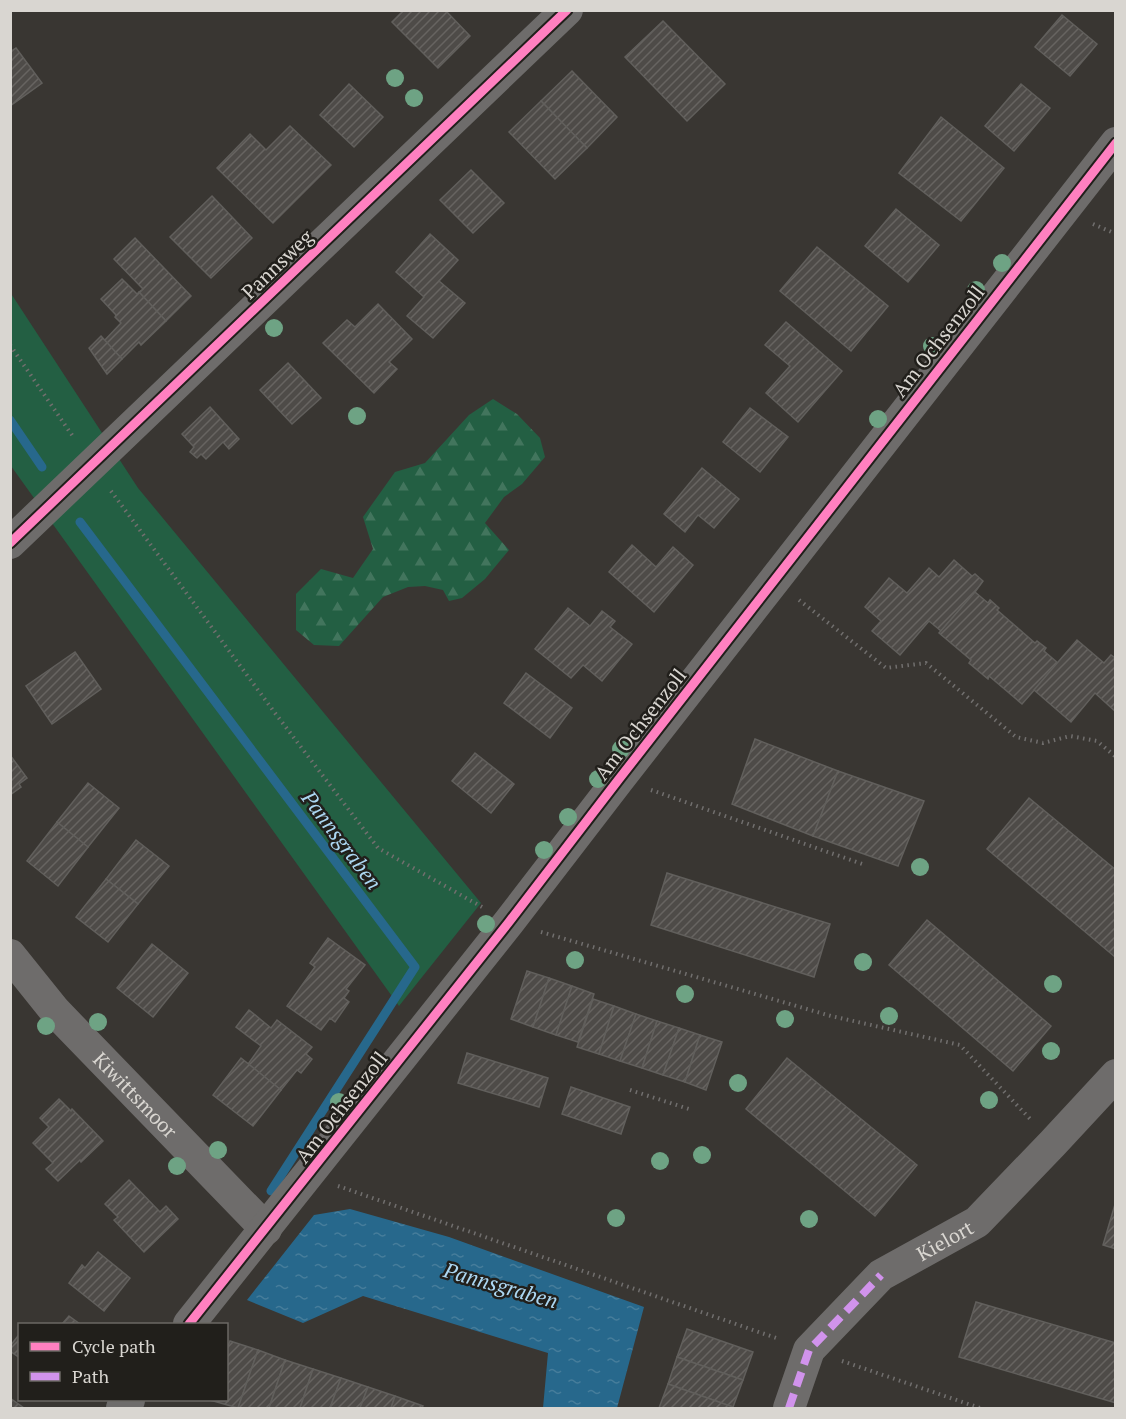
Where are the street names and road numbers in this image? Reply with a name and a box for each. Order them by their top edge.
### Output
street label: Pannsweg [235,223,319,305]
street label: Am Ochsenzoll [886,280,990,402]
street label: Am Ochsenzoll [588,663,692,785]
street label: Kiwittsmoor [88,1046,184,1144]
street label: Am Ochsenzoll [289,1046,393,1168]
street label: Kielort [911,1213,978,1266]

